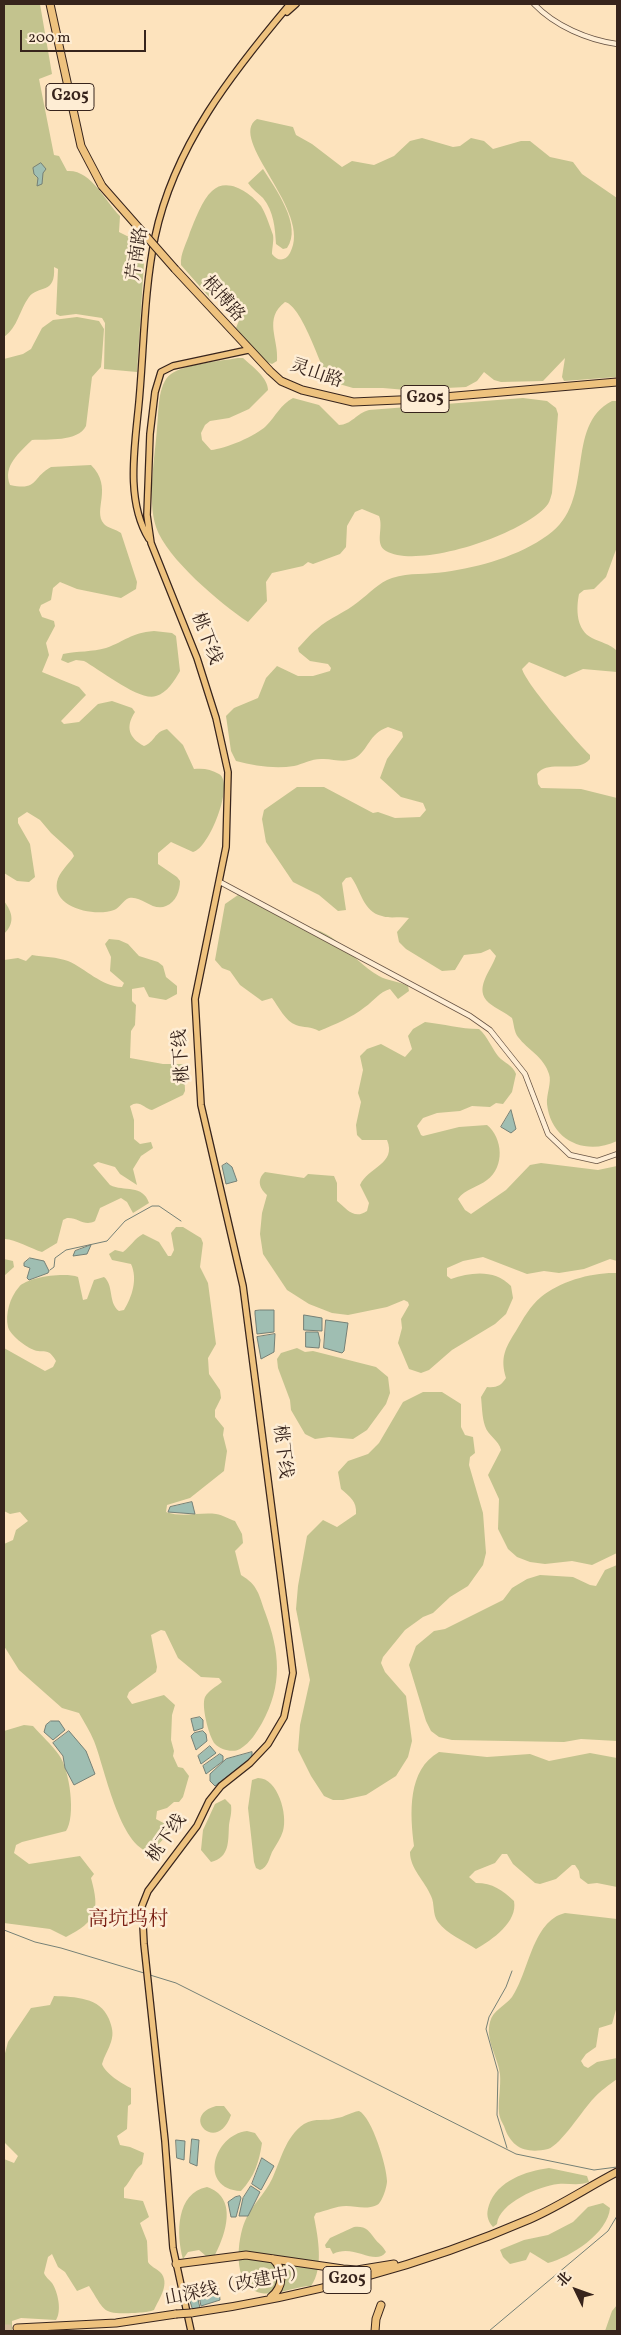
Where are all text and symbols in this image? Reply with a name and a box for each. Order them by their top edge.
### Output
scale bar [22,20,149,52]
text: 200 m [28,28,71,49]
road number: G205 [46,84,94,110]
street label: 芹南路 [124,226,154,282]
street label: 根博路 [196,273,248,327]
street label: 灵山路 [287,356,345,394]
road number: G205 [401,386,449,412]
street label: 桃下线 [185,610,225,668]
street label: 桃下线 [170,1028,196,1084]
street label: 桃下线 [267,1424,295,1480]
street label: 桃下线 [144,1811,192,1867]
district label: 高坑坞村 [88,1909,168,1933]
street label: 山深线（改建中） [163,2263,309,2311]
north arrow [551,2265,601,2315]
road number: G205 [323,2266,371,2294]
text: 北 [553,2268,576,2291]

